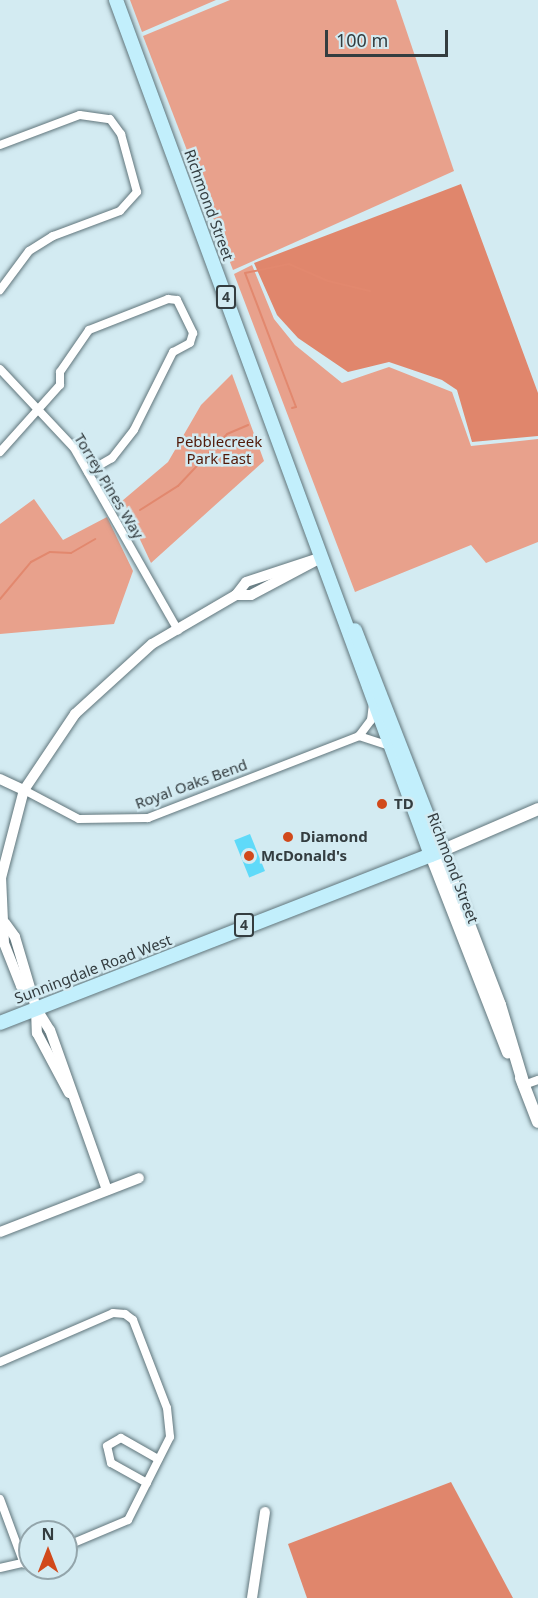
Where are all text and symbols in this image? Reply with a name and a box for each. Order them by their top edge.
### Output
scale bar [328,18,451,56]
text: 100 m [336,28,388,52]
street label: Richmond Street [181,147,237,263]
road number: 4 [216,286,236,308]
street label: Torrey Pines Way [70,430,148,542]
park label: Pebblecreek Park East [176,432,262,467]
street label: Royal Oaks Bend [133,755,249,813]
place label: TD [394,795,414,813]
marker: TD [375,797,389,811]
street label: Richmond Street [424,810,482,926]
place label: Diamond [300,828,368,846]
marker: Diamond [281,830,295,844]
place label: McDonald's [261,847,347,865]
marker: McDonald's [242,849,256,863]
road number: 4 [234,914,254,936]
street label: Sunningdale Road West [12,931,174,1007]
north arrow [18,1520,78,1580]
text: N [41,1523,55,1545]

